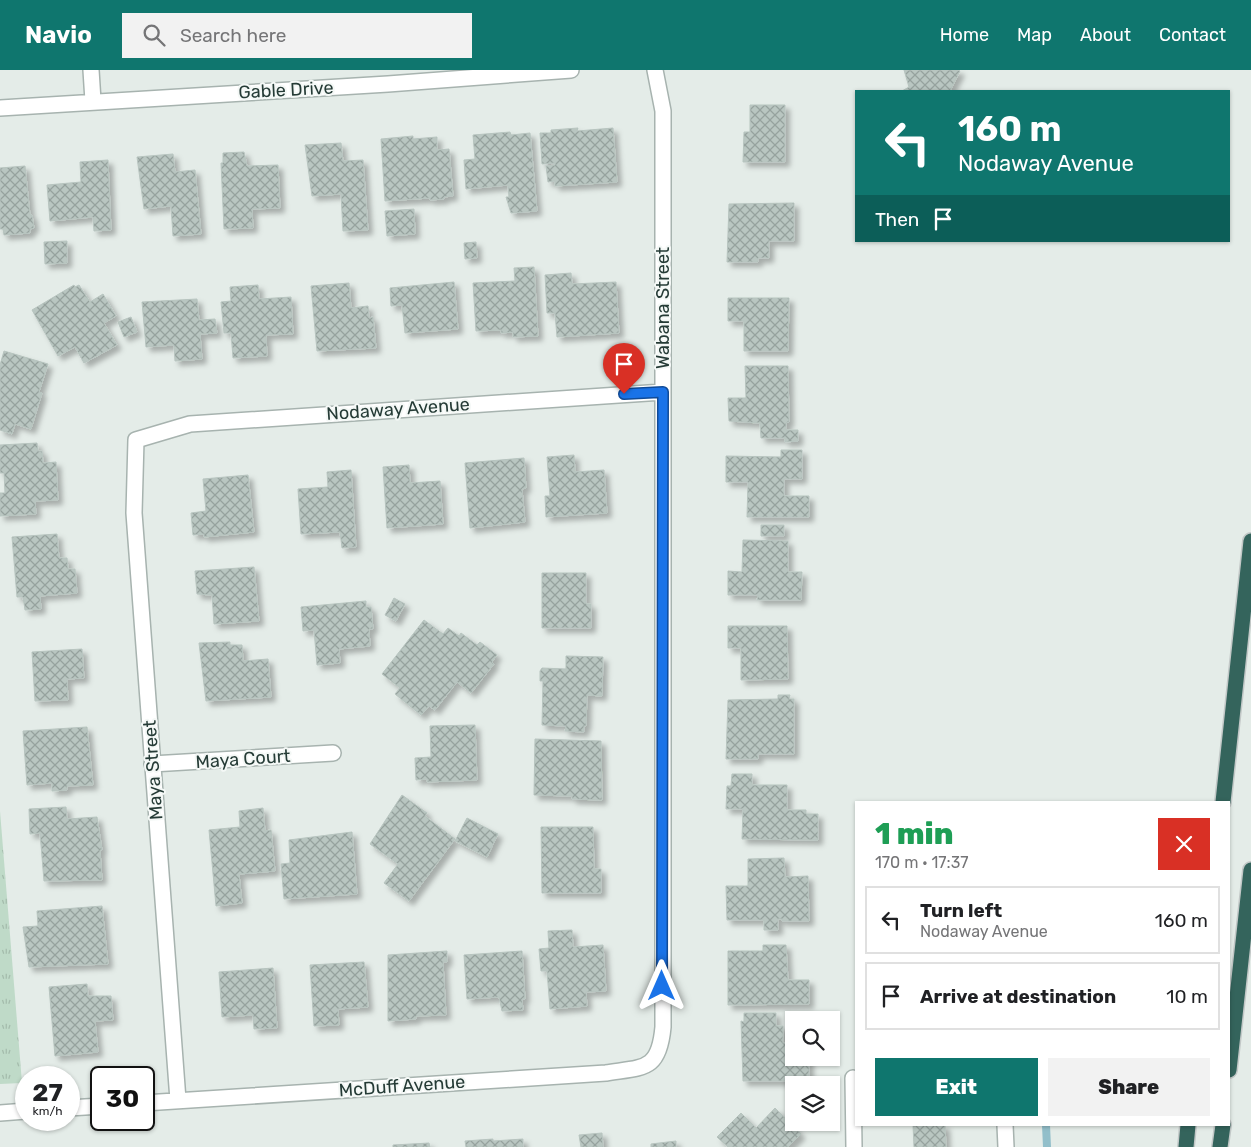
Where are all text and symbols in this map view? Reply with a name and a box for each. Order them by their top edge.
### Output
search box [122,13,472,58]
text: Navio [25,21,92,49]
icon: search [140,21,168,49]
text: Search here [180,24,286,47]
text: Home [940,24,989,46]
text: Map [1017,24,1052,46]
text: About [1080,24,1131,46]
text: Contact [1159,24,1226,46]
street label: Gable Drive [238,77,334,103]
text: 160 m [958,108,1062,150]
icon: left [875,110,940,175]
text: Nodaway Avenue [958,150,1134,177]
icon: arrive [929,205,957,233]
text: Then [875,208,919,231]
street label: Wabana Street [652,247,674,369]
pin [603,343,645,394]
icon: arrive [610,350,638,378]
street label: Nodaway Avenue [326,393,470,425]
street label: Maya Street [139,719,167,821]
street label: Maya Court [195,745,291,773]
text: 1 min [875,816,953,852]
button: close [1158,818,1210,870]
text: 170 m · 17:37 [875,853,968,872]
text: Turn left [920,899,1002,922]
icon: left [877,906,905,934]
text: 160 m [1155,909,1208,932]
text: Nodaway Avenue [920,922,1048,941]
position arrow [635,959,687,1011]
icon: arrive [877,982,905,1010]
text: Arrive at destination [920,985,1116,1008]
text: 10 m [1166,985,1208,1008]
map controls [785,1011,840,1131]
button: search [785,1011,840,1066]
button: Exit [875,1058,1038,1116]
button: Share [1048,1058,1210,1116]
speed limit sign: 30 [90,1066,155,1131]
street label: McDuff Avenue [338,1071,466,1101]
button: layers [785,1076,840,1131]
text: 27 [32,1078,63,1107]
text: km/h [33,1104,62,1118]

